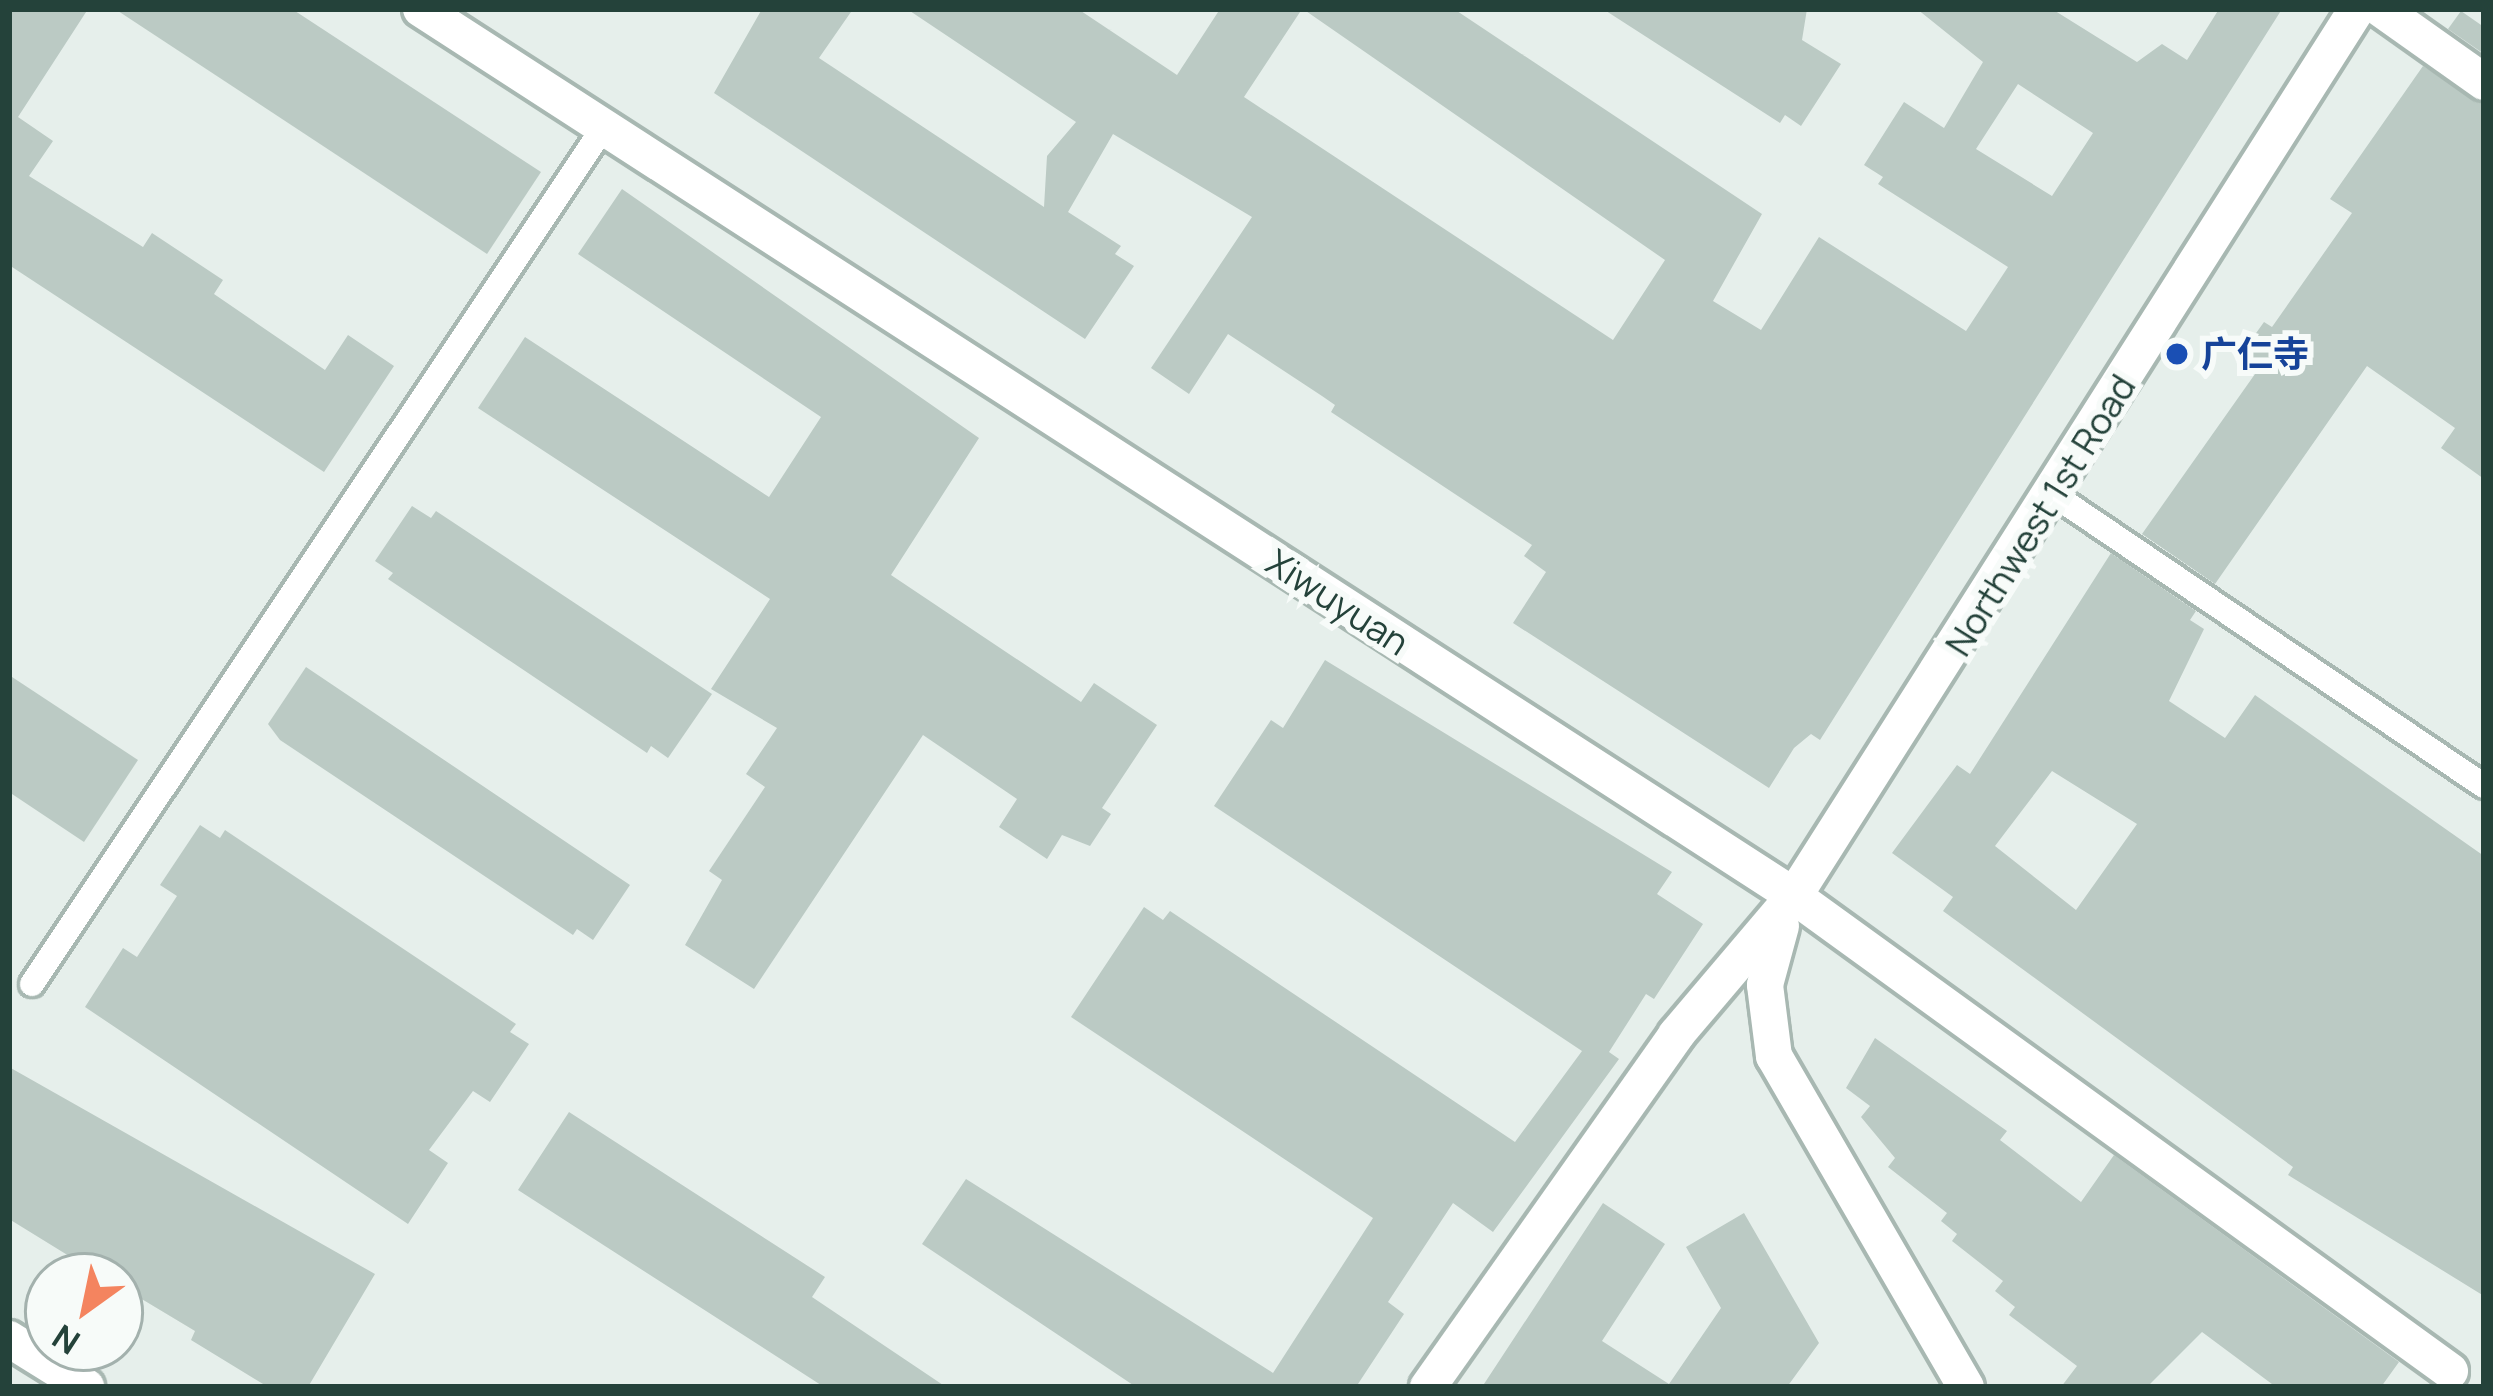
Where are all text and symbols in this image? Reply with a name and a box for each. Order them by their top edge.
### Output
place label: 广仁寺 [2201,332,2309,376]
marker: 广仁寺 [2164,341,2190,367]
street label: Northwest 1st Road [1936,367,2144,663]
street label: Xiwuyuan [1259,540,1417,664]
north arrow [24,1252,144,1372]
text: N [44,1315,88,1365]

